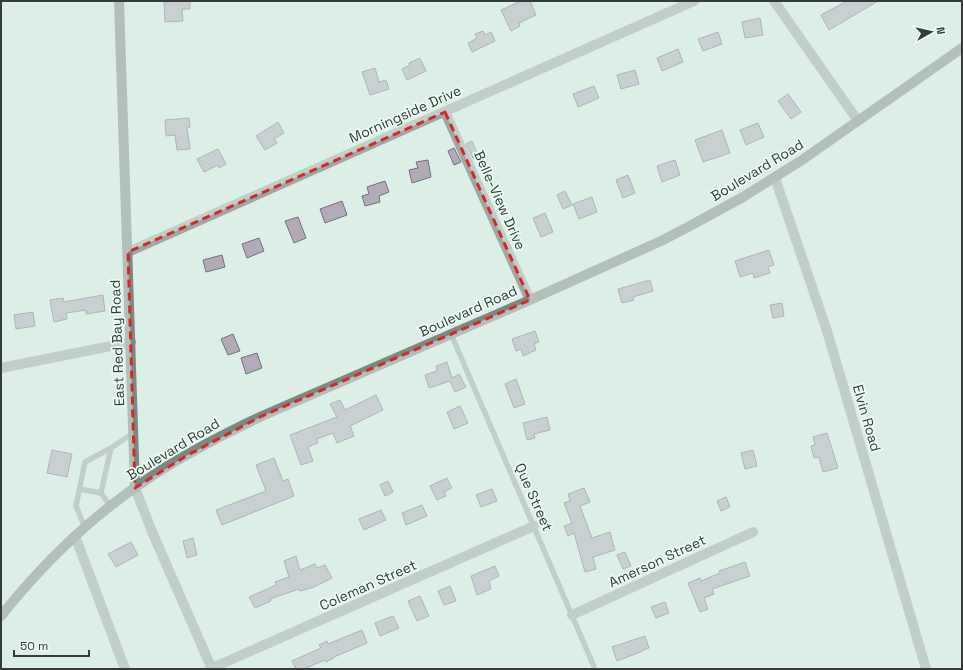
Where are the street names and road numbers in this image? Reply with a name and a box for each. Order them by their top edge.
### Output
street label: Morningside Drive [346,81,464,147]
street label: Boulevard Road [707,135,807,205]
street label: Belle-View Drive [470,147,530,253]
street label: East Red Bay Road [106,279,128,407]
street label: Boulevard Road [416,281,520,341]
street label: Elvin Road [849,382,885,454]
street label: Boulevard Road [123,414,223,484]
street label: Que Street [511,460,557,534]
street label: Amerson Street [605,531,709,591]
street label: Coleman Street [317,556,419,614]

